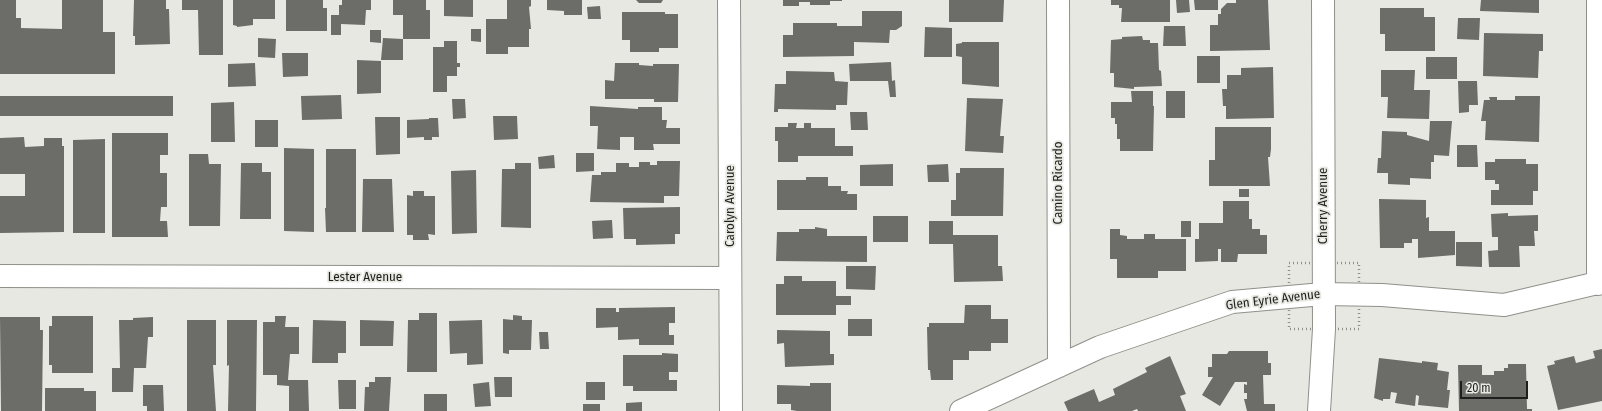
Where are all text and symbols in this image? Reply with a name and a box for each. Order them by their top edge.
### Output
street label: Camino Ricardo [1050,141,1066,225]
street label: Carolyn Avenue [722,165,738,247]
street label: Cherry Avenue [1315,168,1331,244]
street label: Lester Avenue [328,269,402,285]
street label: Glen Eyrie Avenue [1225,286,1321,314]
scale bar [1462,373,1530,399]
text: 20 m [1467,381,1491,395]

